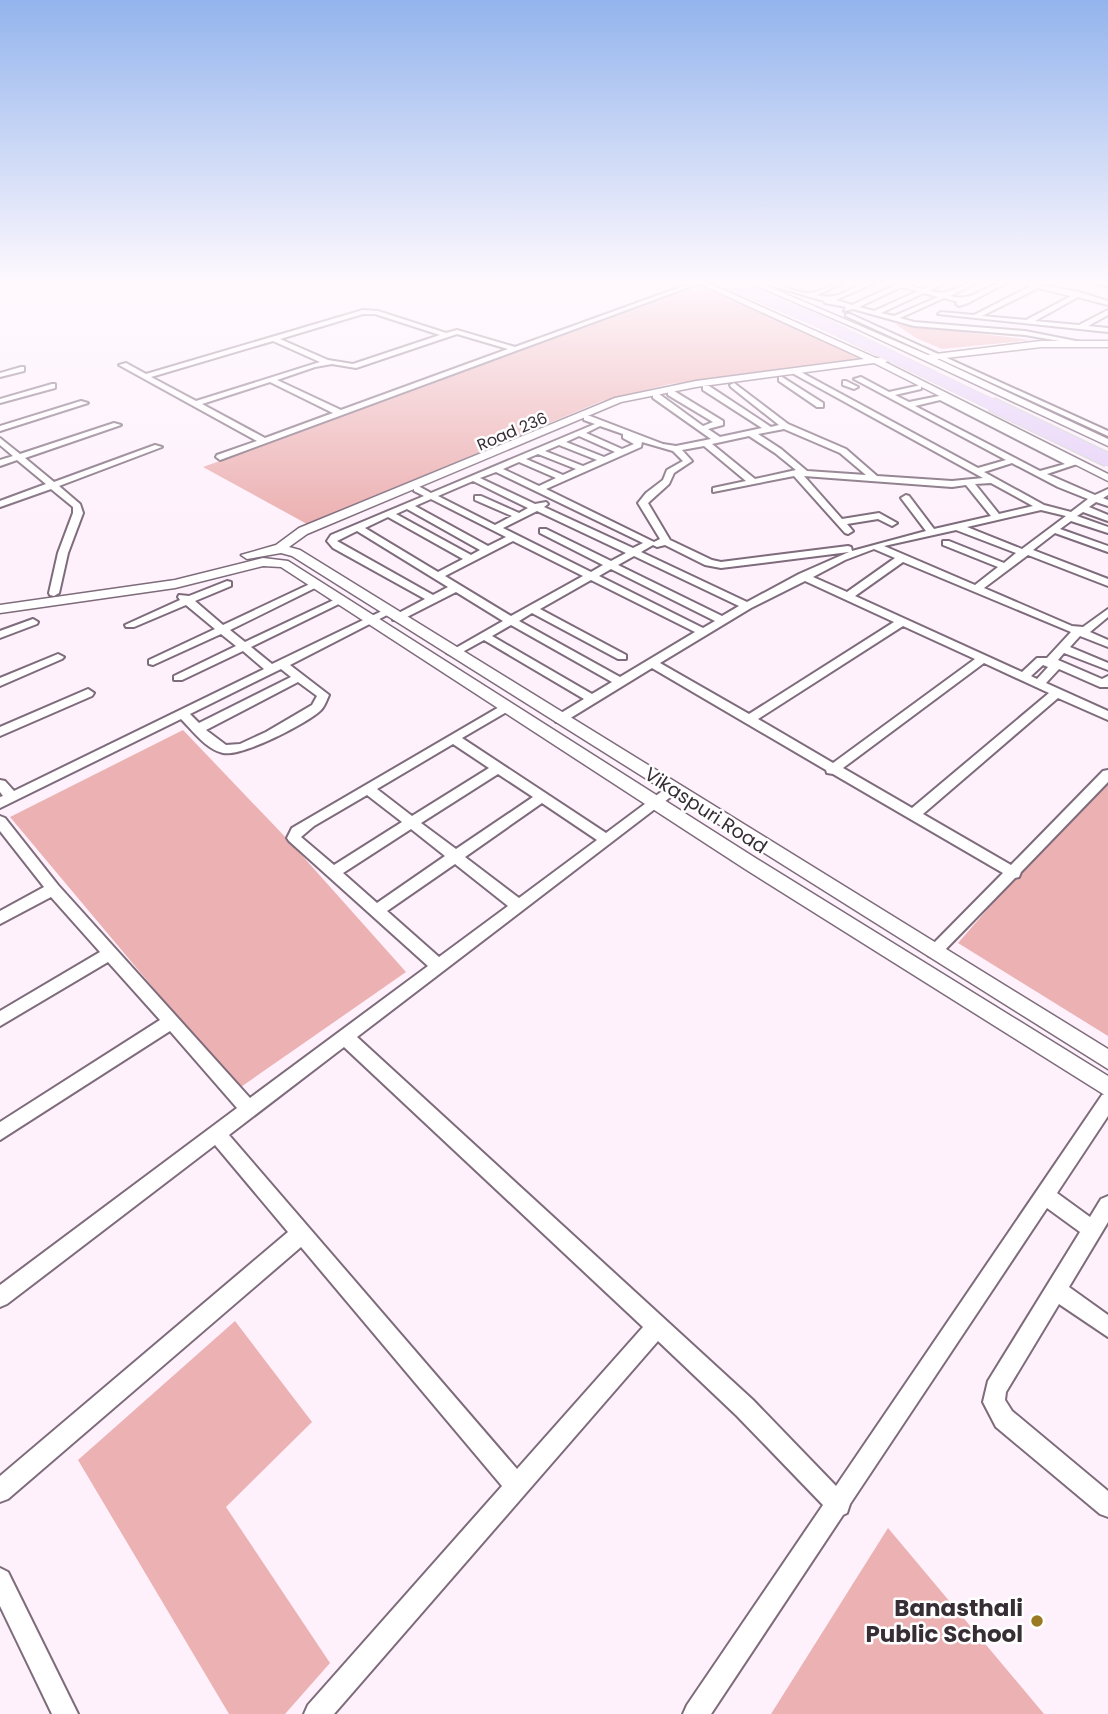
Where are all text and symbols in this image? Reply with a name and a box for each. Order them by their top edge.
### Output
street label: Road 236 [473,406,551,457]
street label: Vikaspuri Road [639,761,772,860]
place label: Banasthali Public School [866,1592,1023,1650]
marker: Banasthali Public School [1029,1613,1045,1629]

